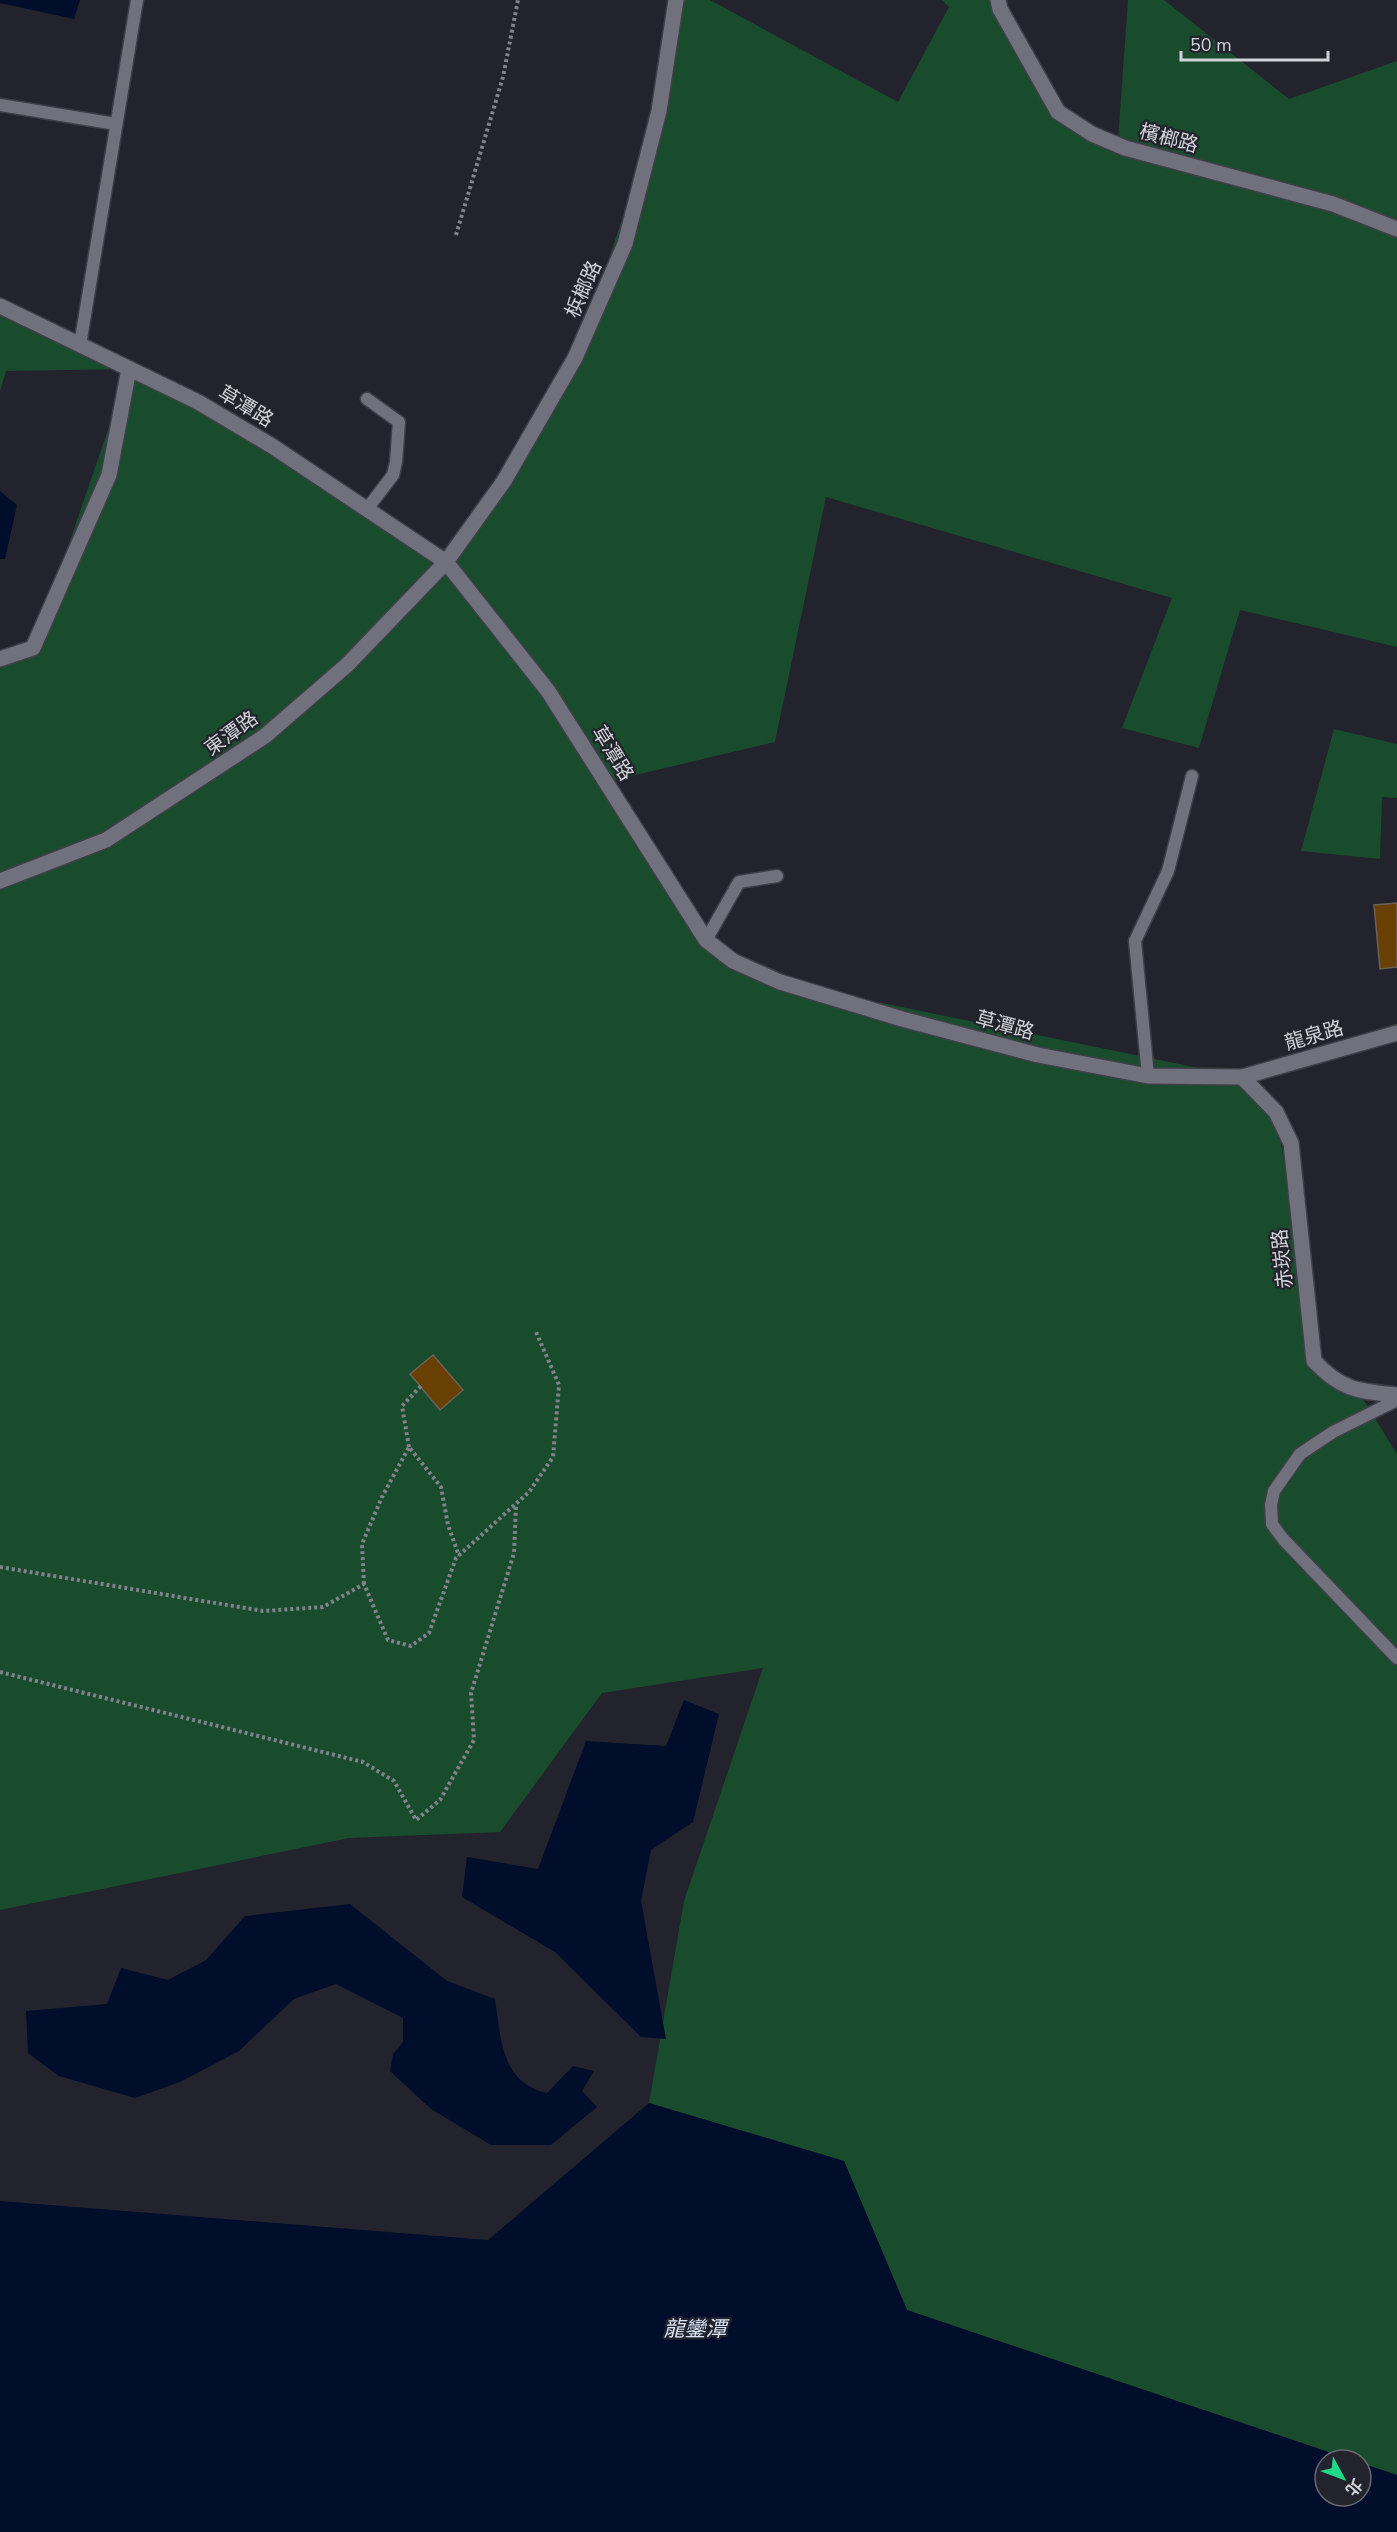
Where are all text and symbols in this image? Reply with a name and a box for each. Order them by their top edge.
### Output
scale bar [1181,24,1328,62]
text: 50 m [1190,33,1232,57]
street label: 檳榔路 [1136,118,1201,159]
street label: 梹榔路 [559,256,608,322]
street label: 草潭路 [213,379,278,433]
street label: 東潭路 [199,705,263,762]
street label: 草潭路 [585,721,640,786]
street label: 草潭路 [972,1005,1037,1046]
street label: 龍泉路 [1282,1014,1347,1057]
street label: 赤崁路 [1266,1228,1299,1290]
water label: 龍鑾潭 [664,2315,730,2343]
north arrow [1313,2448,1373,2508]
text: 北 [1340,2474,1367,2500]

